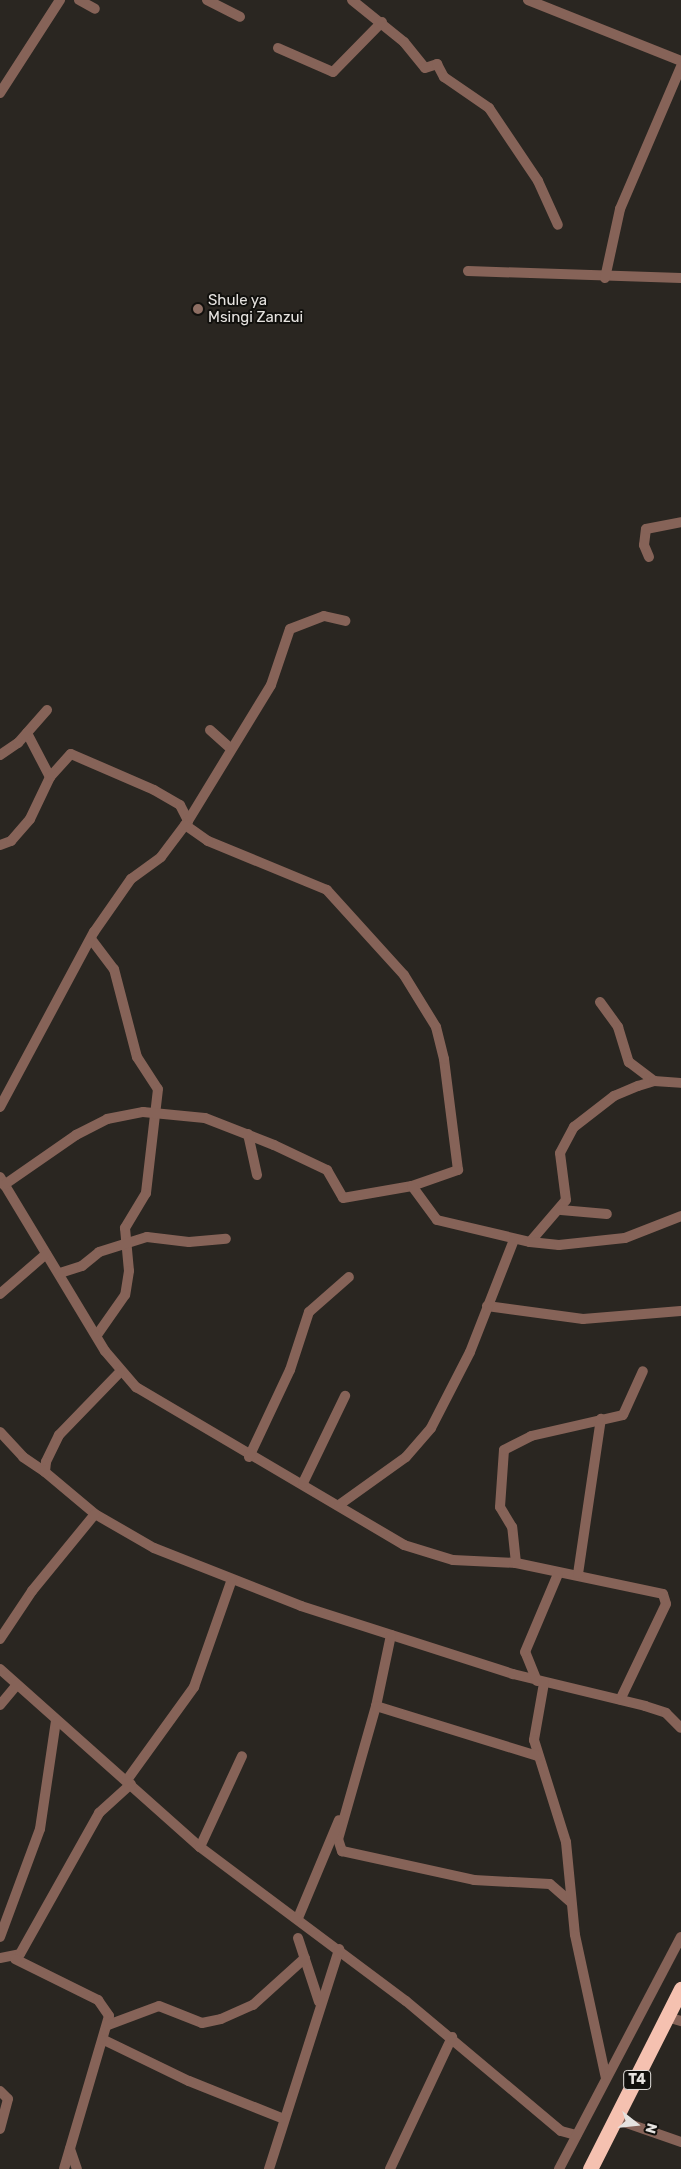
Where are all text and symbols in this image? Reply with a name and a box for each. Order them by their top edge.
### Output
place label: Shule ya Msingi Zanzui [208,291,303,326]
marker: Shule ya Msingi Zanzui [192,303,204,315]
road number: T4 [622,2068,652,2092]
north arrow [611,2099,661,2149]
text: N [641,2121,660,2135]

